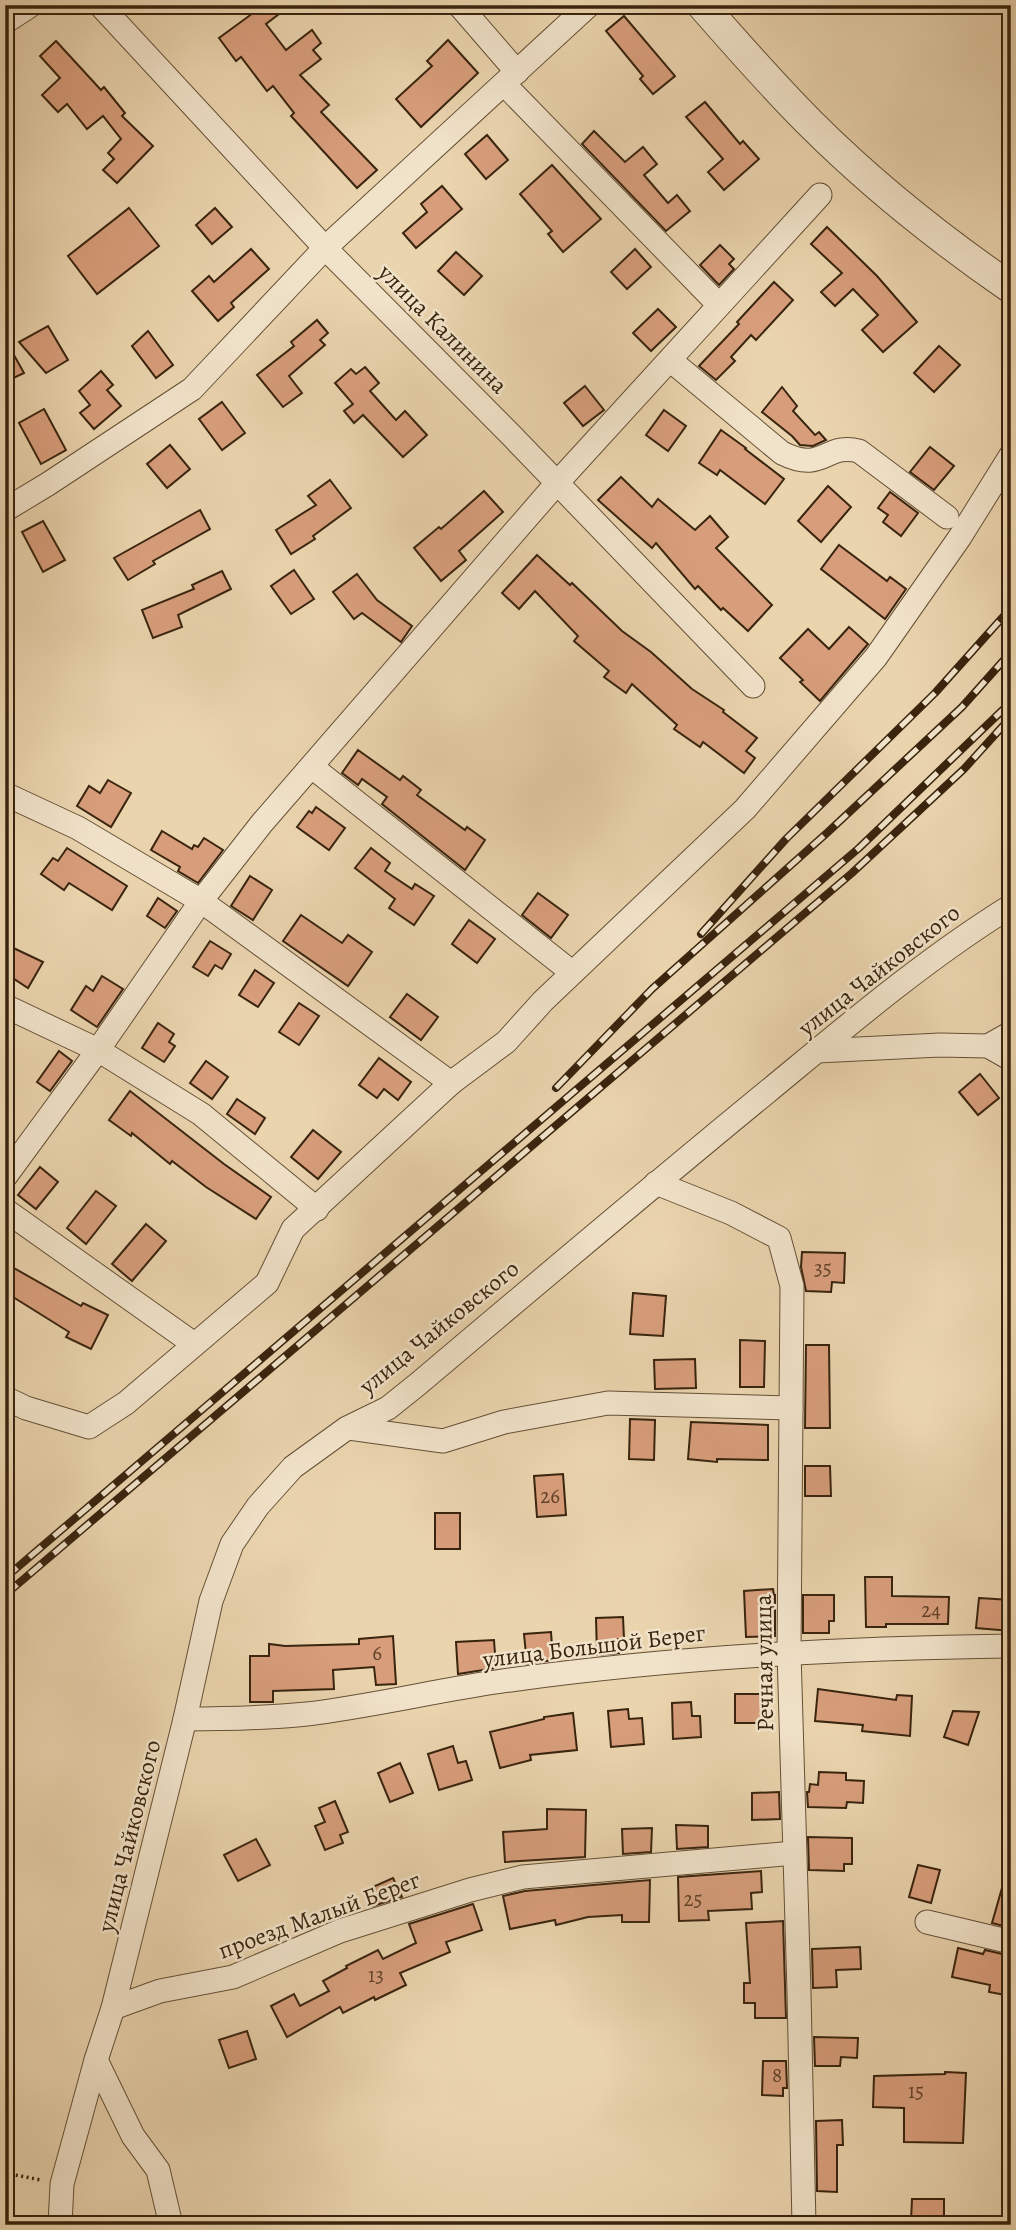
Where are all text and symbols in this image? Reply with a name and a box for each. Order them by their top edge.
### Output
street label: улица Калинина [370,256,515,401]
street label: улица Чайковского [791,897,967,1044]
street label: улица Чайковского [352,1253,526,1402]
house number: 35 [814,1254,832,1282]
house number: 26 [540,1482,560,1510]
street label: Речная улица [747,1594,781,1732]
house number: 24 [921,1596,941,1624]
street label: улица Большой Берег [480,1616,707,1676]
house number: 6 [372,1639,382,1667]
street label: улица Чайковского [89,1736,168,1937]
street label: проезд Малый Берег [213,1864,425,1966]
house number: 25 [683,1885,703,1913]
house number: 13 [368,1961,384,1989]
house number: 8 [772,2061,782,2089]
house number: 15 [908,2077,924,2105]

